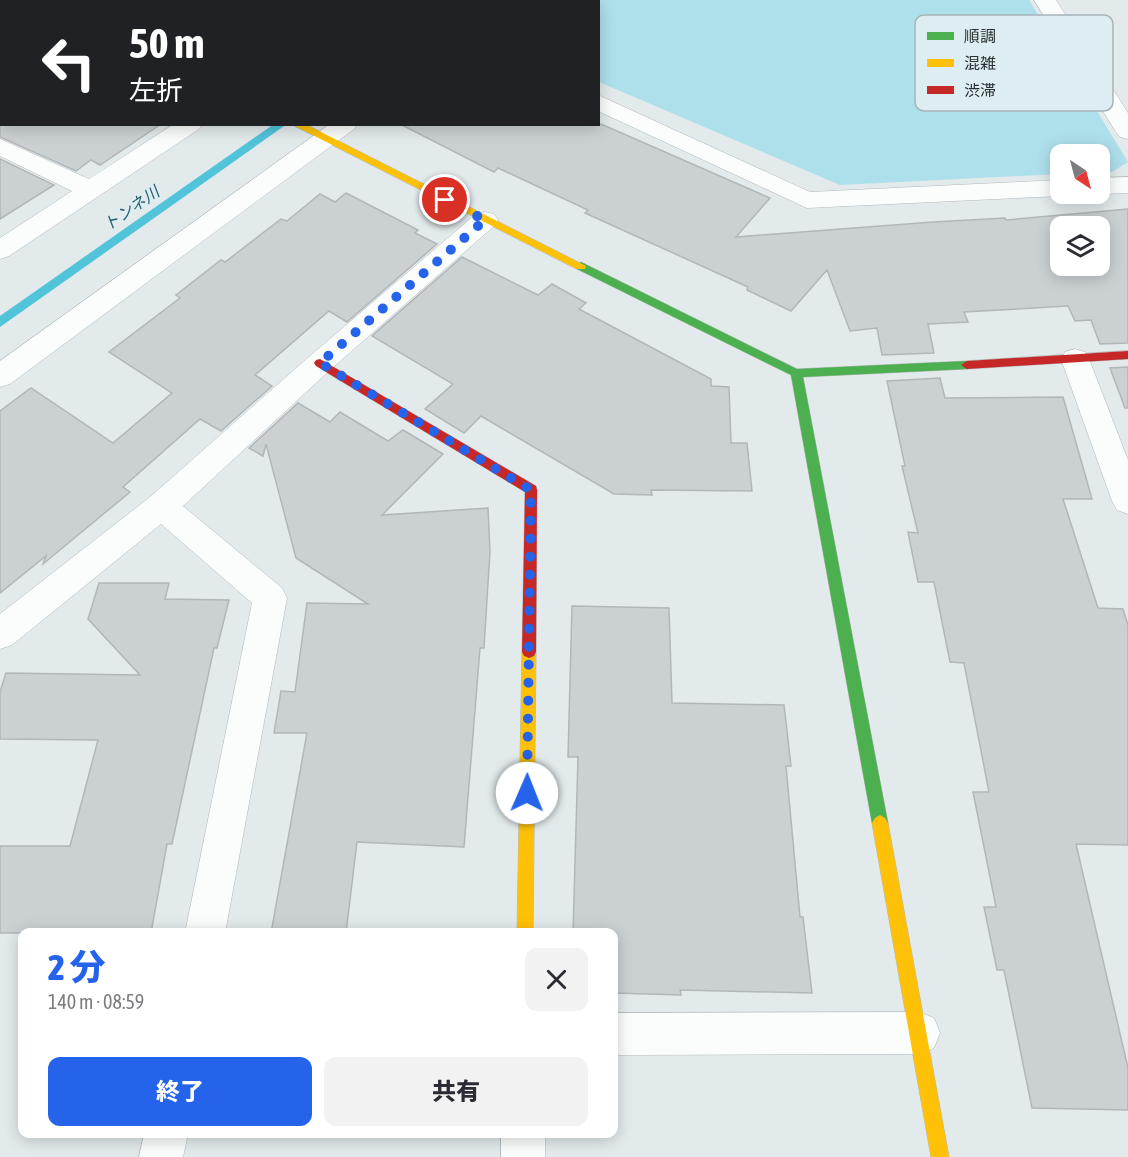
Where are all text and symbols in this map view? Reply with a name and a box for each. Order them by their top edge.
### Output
legend [915,15,1113,111]
text: 50 m [129,19,204,67]
icon: left [30,24,108,102]
text: 順調 [964,27,996,45]
text: 混雑 [964,54,996,72]
text: 左折 [129,75,183,106]
text: 渋滞 [964,81,996,99]
north arrow [1050,144,1110,204]
map controls [1050,144,1110,276]
pin [419,174,470,225]
water label: トンネ川 [100,181,164,234]
icon: arrive [428,183,461,216]
button: layers [1050,216,1110,276]
position arrow [495,761,559,825]
text: 2 分 [48,946,106,988]
button: close [525,948,588,1011]
text: 140 m · 08:59 [48,990,144,1013]
button: 終了 [48,1057,312,1126]
button: 共有 [324,1057,588,1126]

